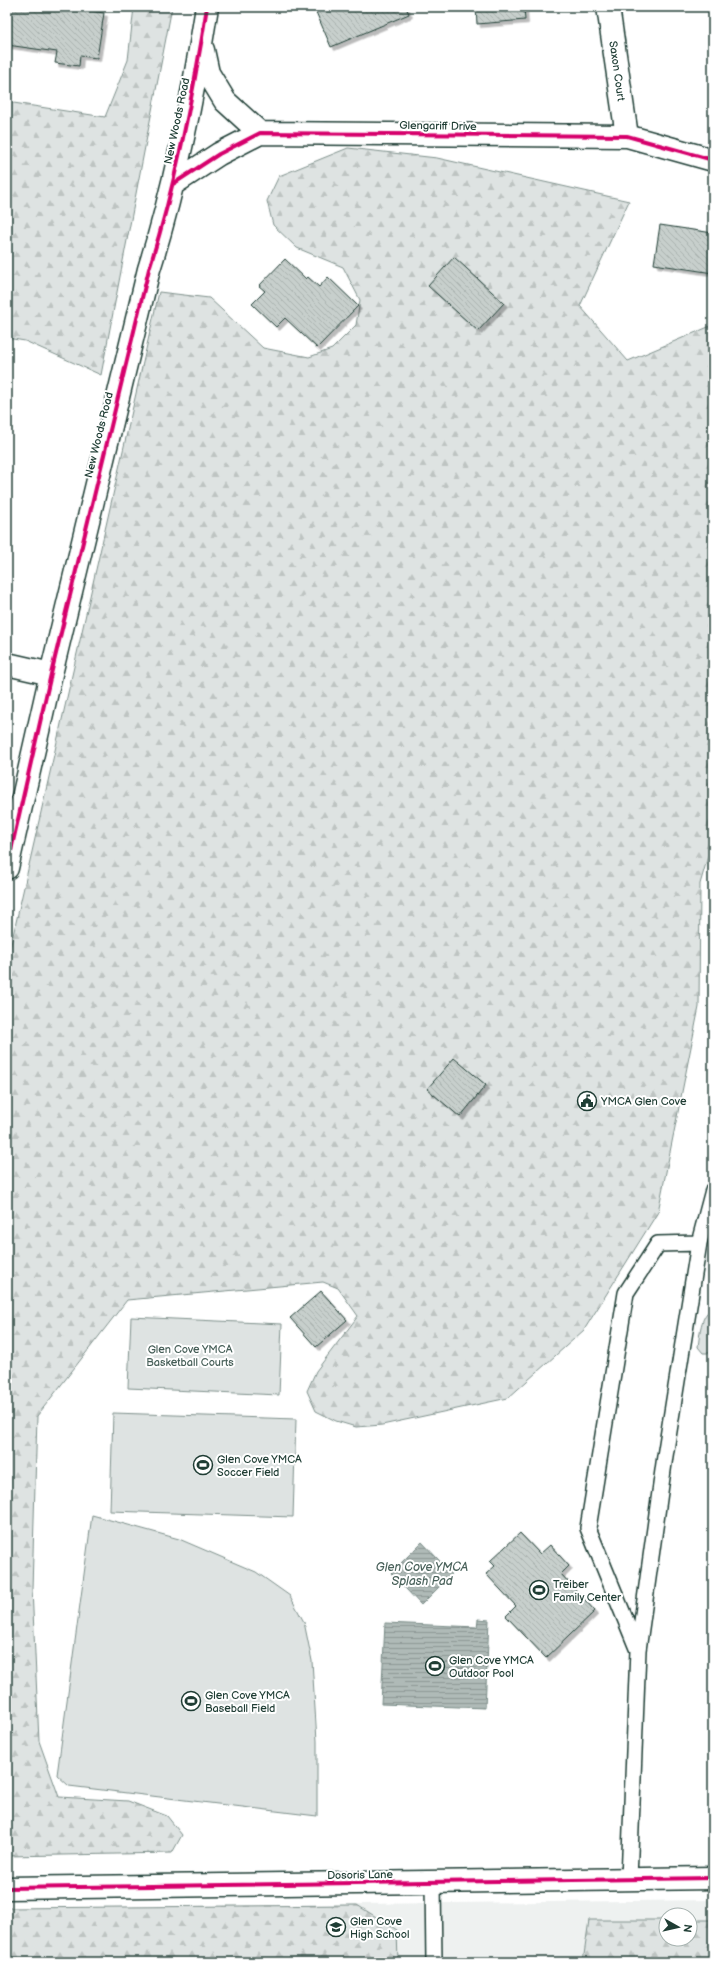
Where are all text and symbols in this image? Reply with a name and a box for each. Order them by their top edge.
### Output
street label: Saxon Court [606,40,628,103]
street label: New Woods Road [162,77,192,165]
street label: Glengariff Drive [399,119,477,133]
street label: New Woods Road [82,391,116,479]
public building icon: YMCA Glen Cove [576,1090,598,1112]
place label: YMCA Glen Cove [600,1095,687,1108]
park label: Glen Cove YMCA Basketball Courts [146,1343,234,1369]
place label: Glen Cove YMCA Soccer Field [217,1453,302,1479]
sports icon: Glen Cove YMCA Soccer Field [192,1454,214,1476]
water label: Glen Cove YMCA Splash Pad [376,1560,468,1589]
place label: Treiber Family Center [553,1578,622,1604]
sports icon: Treiber Family Center [528,1579,550,1601]
place label: Glen Cove YMCA Outdoor Pool [449,1654,534,1680]
sports icon: Glen Cove YMCA Outdoor Pool [424,1655,446,1677]
place label: Glen Cove YMCA Baseball Field [205,1689,290,1715]
sports icon: Glen Cove YMCA Baseball Field [180,1690,202,1712]
street label: Dosoris Lane [327,1868,393,1882]
north arrow [658,1907,698,1947]
place label: Glen Cove High School [350,1915,409,1941]
school or university icon: Glen Cove High School [325,1916,347,1938]
text: N [680,1923,694,1933]

